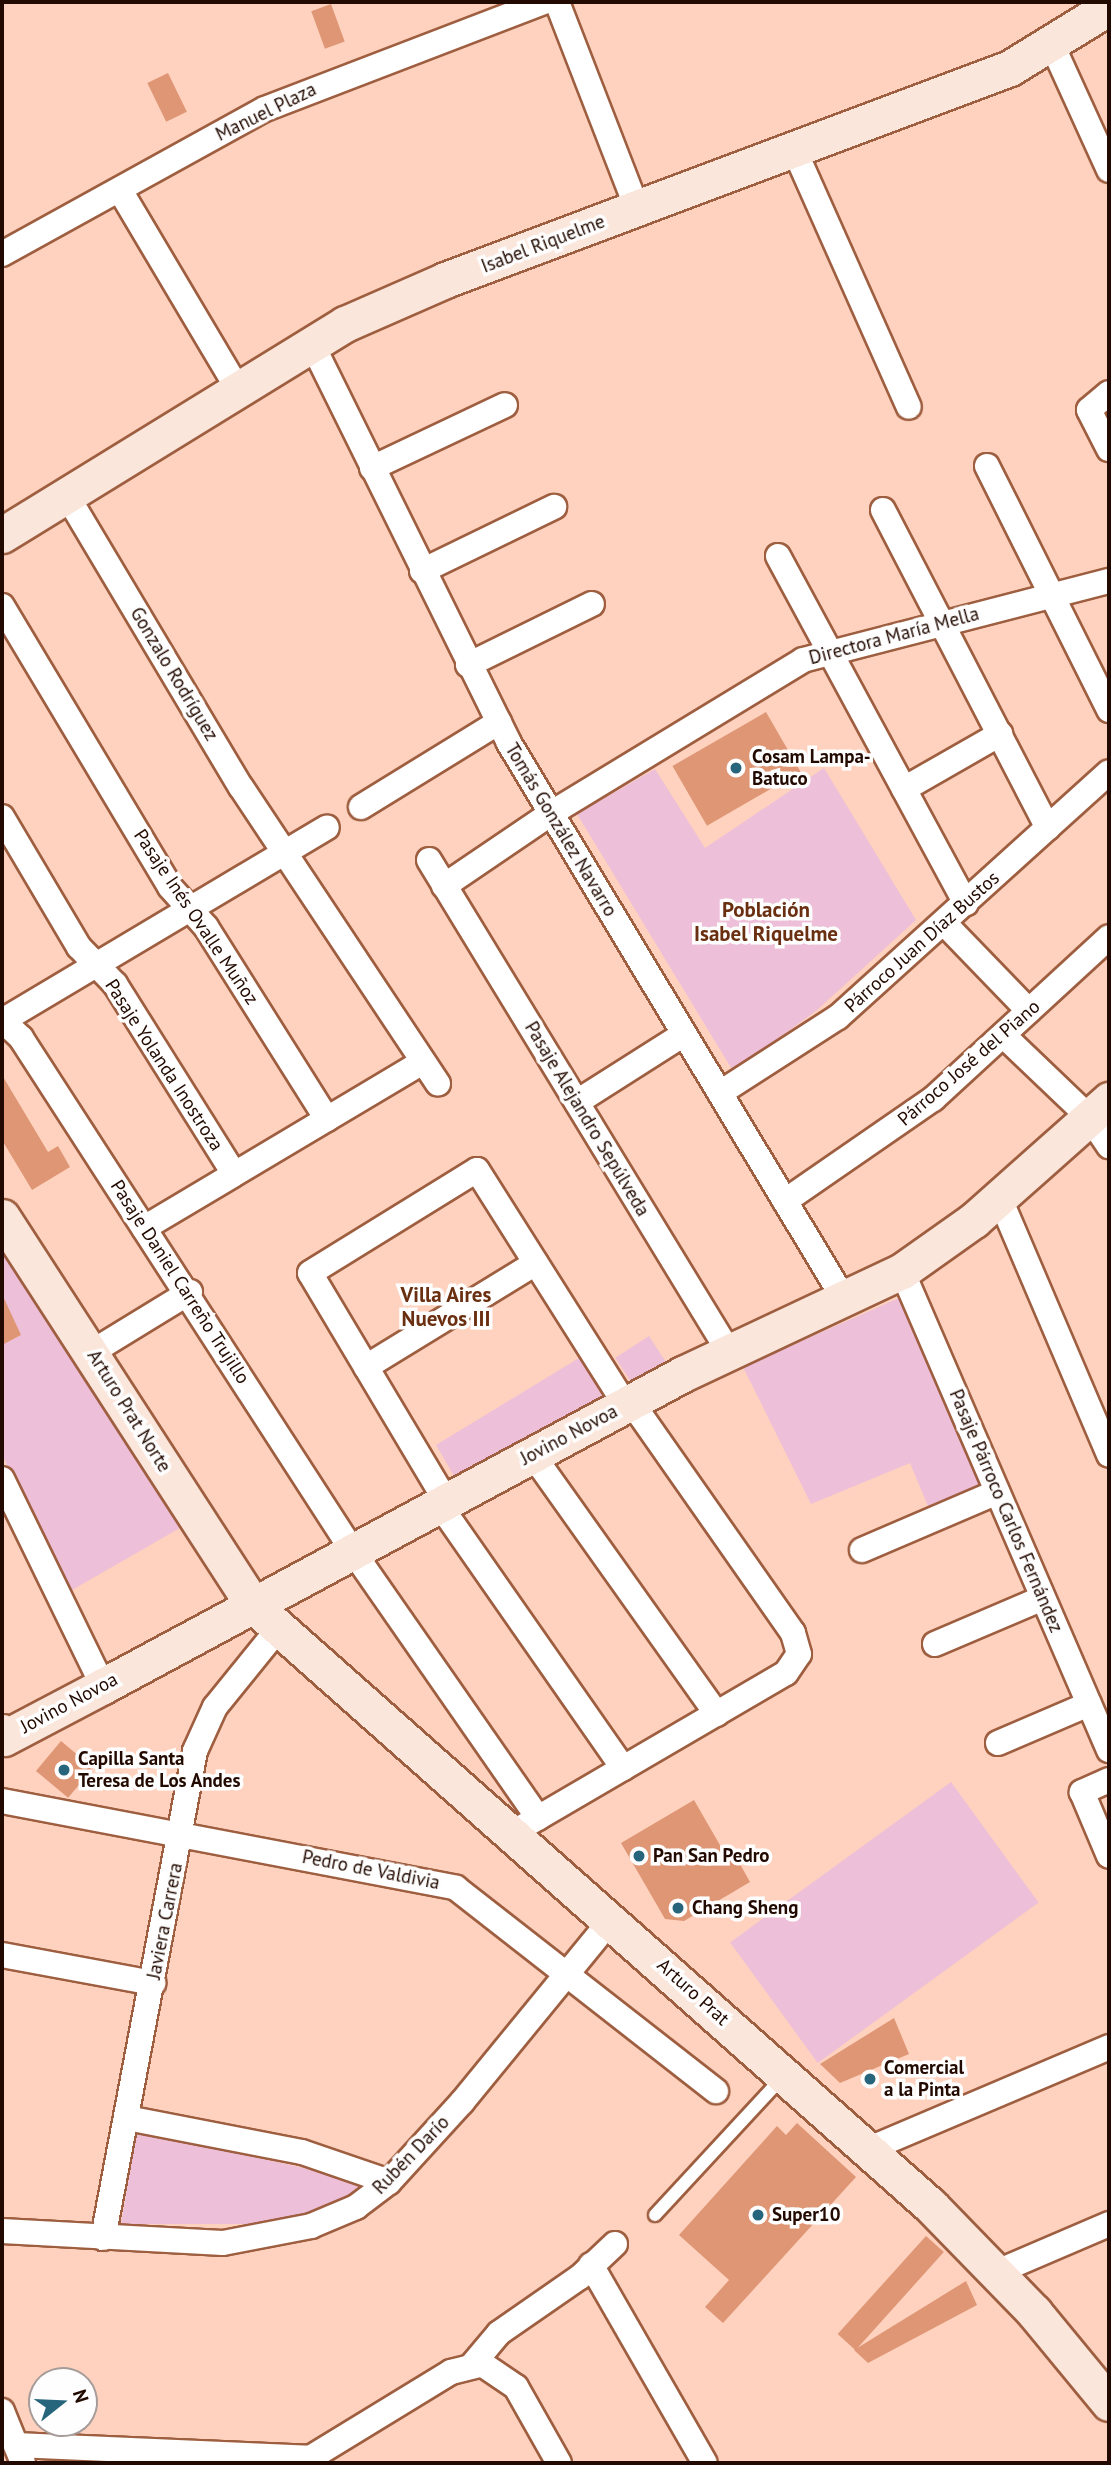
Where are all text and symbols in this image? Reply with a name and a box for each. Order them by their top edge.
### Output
street label: Manuel Plaza [212,78,320,146]
street label: Isabel Riquelme [478,210,608,278]
street label: Directora María Mella [806,602,982,670]
street label: Gonzalo Rodríguez [125,603,223,745]
street label: Tomás González Navarro [500,739,622,921]
place label: Cosam Lampa- Batuco [752,746,871,790]
marker: Cosam Lampa- Batuco [726,758,746,778]
street label: Pasaje Inés Ovalle Muñoz [129,825,263,1009]
street label: Párroco Juan Díaz Bustos [840,866,1004,1018]
district label: Población Isabel Riquelme [694,897,838,947]
street label: Pasaje Yolanda Inostroza [100,975,228,1155]
street label: Párroco José del Piano [893,995,1045,1131]
street label: Pasaje Alejandro Sepúlveda [520,1017,654,1221]
street label: Pasaje Daniel Carreño Trujillo [105,1176,255,1388]
district label: Villa Aires Nuevos III [400,1282,492,1332]
street label: Arturo Prat Norte [82,1346,176,1476]
street label: Pasaje Párroco Carlos Fernández [944,1386,1068,1636]
street label: Jovino Novoa [517,1400,621,1470]
street label: Jovino Novoa [17,1668,121,1738]
place label: Capilla Santa Teresa de Los Andes [78,1748,241,1792]
marker: Capilla Santa Teresa de Los Andes [56,1762,72,1778]
street label: Pedro de Valdivia [300,1845,442,1895]
place label: Pan San Pedro [653,1845,770,1867]
marker: Pan San Pedro [631,1848,647,1864]
street label: Javiera Carrera [143,1861,187,1981]
place label: Chang Sheng [692,1897,798,1919]
marker: Chang Sheng [670,1900,686,1916]
street label: Arturo Prat [652,1954,734,2030]
place label: Comercial a la Pinta [884,2057,964,2101]
marker: Comercial a la Pinta [862,2071,878,2087]
street label: Rubén Darío [368,2111,454,2199]
place label: Super10 [772,2204,840,2226]
marker: Super10 [750,2207,766,2223]
north arrow [28,2367,98,2437]
text: N [68,2386,94,2406]

